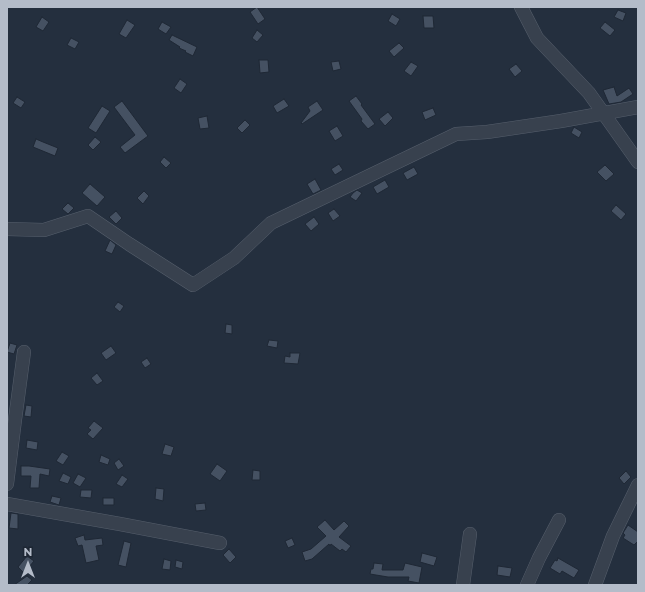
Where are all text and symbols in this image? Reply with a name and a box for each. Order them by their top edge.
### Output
north arrow [8,544,48,584]
text: N [24,545,32,559]

